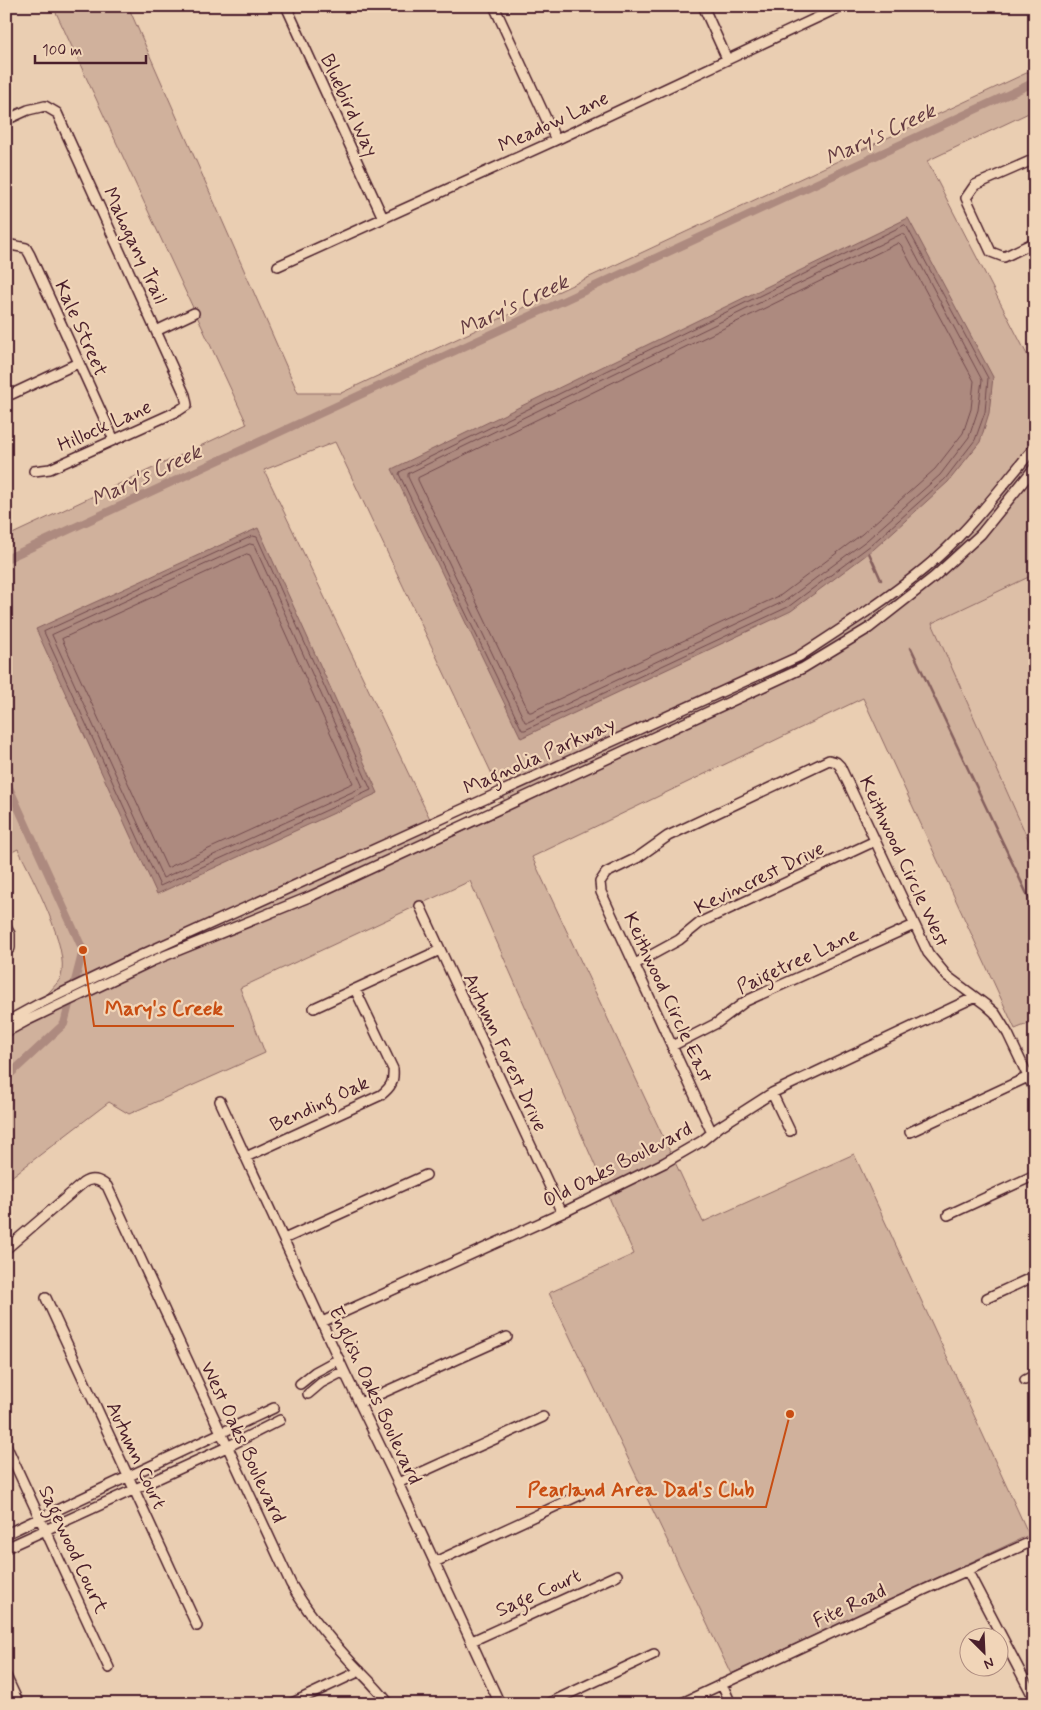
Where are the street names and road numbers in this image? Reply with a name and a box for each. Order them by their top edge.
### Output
street label: Bluebird Way [313,50,384,161]
street label: Meadow Lane [494,85,613,160]
street label: Mahogany Trail [96,183,173,308]
street label: Kale Street [47,276,114,381]
street label: Hillock Lane [53,394,156,459]
street label: Magnolia Parkway [459,711,621,804]
street label: Keithwood Circle West [852,772,955,952]
street label: Kevincrest Drive [690,835,829,921]
street label: Keithwood Circle East [616,908,719,1087]
street label: Paigetree Lane [733,921,864,1003]
street label: Autumn Forest Drive [456,969,553,1136]
street label: Bending Oak [266,1070,374,1141]
street label: Old Oaks Boulevard [538,1116,697,1215]
street label: English Oaks Boulevard [320,1302,428,1490]
street label: West Oaks Boulevard [193,1357,292,1528]
street label: Autumn Court [99,1397,172,1514]
street label: Sagewood Court [29,1481,114,1619]
street label: Sage Court [492,1563,587,1626]
street label: Fite Road [809,1578,891,1635]

